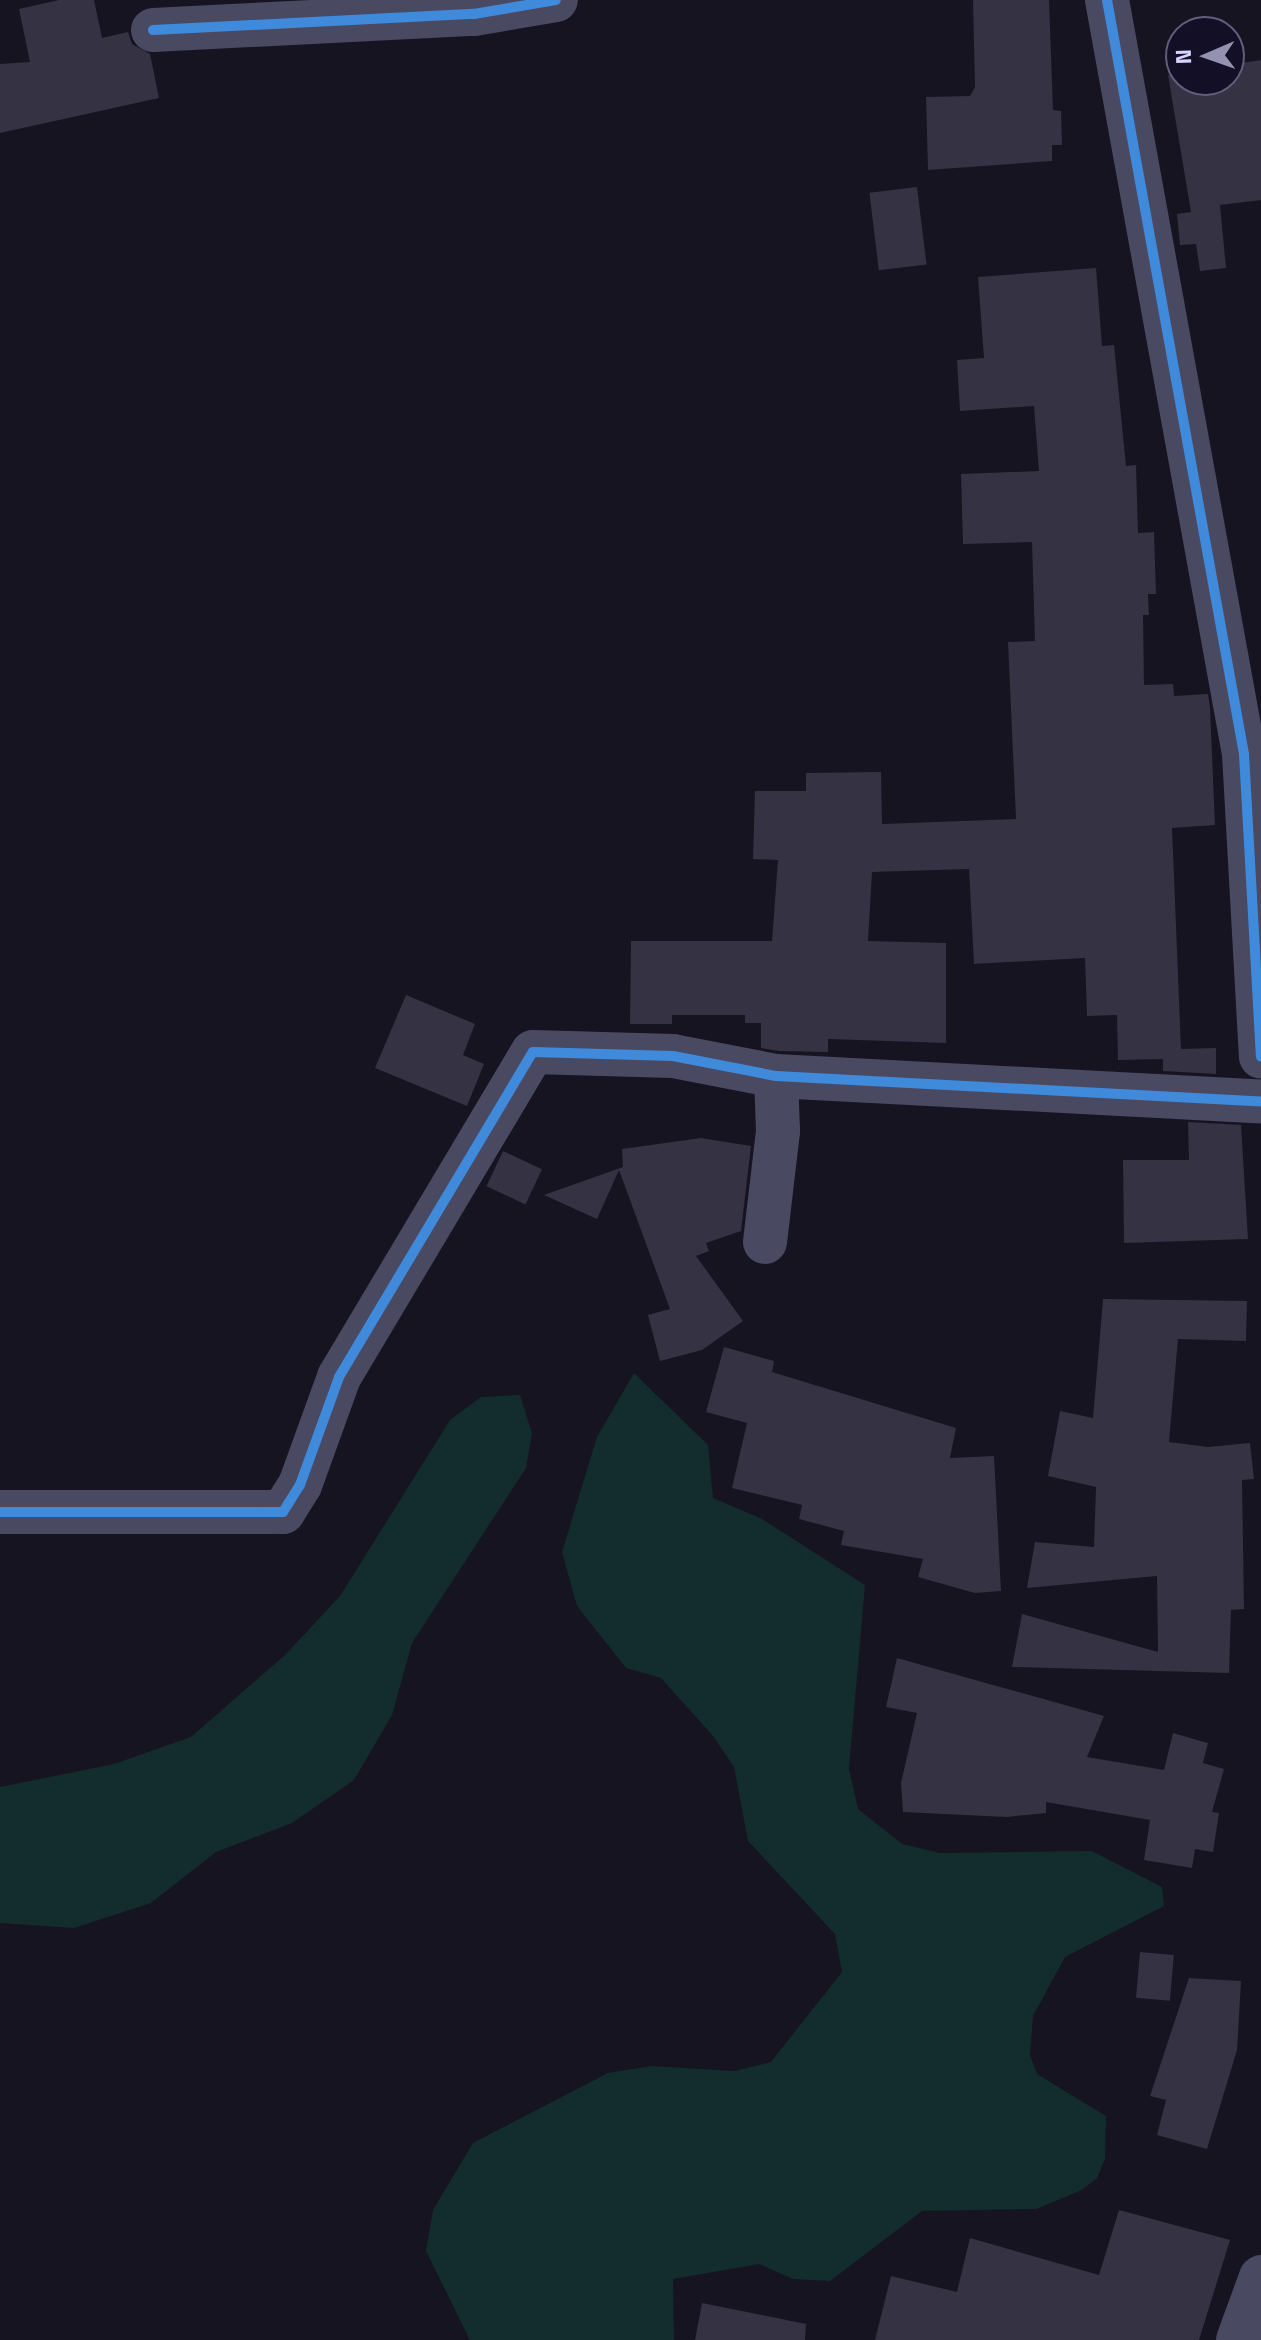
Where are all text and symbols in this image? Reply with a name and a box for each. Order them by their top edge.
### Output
north arrow [1165,16,1245,96]
text: N [1166,49,1200,65]

